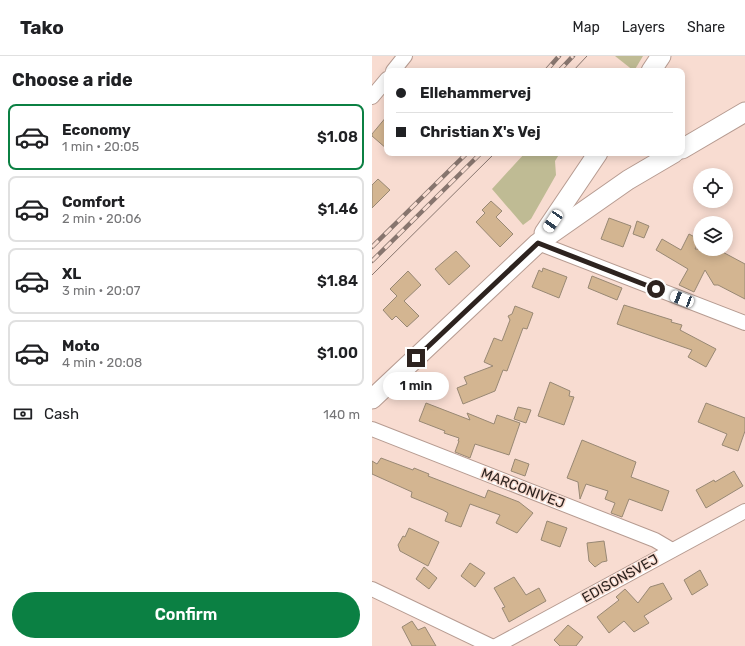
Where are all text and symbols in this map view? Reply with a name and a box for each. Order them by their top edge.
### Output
text: Tako [20,16,64,39]
text: Map [573,19,600,36]
text: Layers [622,19,665,36]
text: Share [687,19,725,36]
text: Choose a ride [12,69,133,91]
text: Ellehammervej [420,84,531,102]
icon: car [14,119,50,155]
text: Economy [62,121,131,139]
text: Christian X's Vej [420,123,541,141]
text: $1.08 [317,128,358,146]
text: 1 min · 20:05 [62,139,139,154]
map controls [693,168,733,256]
button: locate [693,168,733,208]
icon: car [14,191,50,227]
text: Comfort [62,193,125,211]
text: $1.46 [317,200,358,218]
car [541,208,565,234]
text: 2 min · 20:06 [62,211,141,226]
button: layers [693,216,733,256]
icon: car [14,263,50,299]
text: XL [62,265,81,283]
text: $1.84 [317,272,358,290]
route start [647,280,665,298]
text: 3 min · 20:07 [62,283,140,298]
car [669,289,695,309]
icon: car [14,335,50,371]
text: Moto [62,337,100,355]
text: $1.00 [317,344,358,362]
route end [407,349,425,367]
text: 4 min · 20:08 [62,355,142,370]
callout: 1 min [383,372,449,400]
text: 1 min [400,378,432,393]
icon: cash [12,403,34,425]
text: Cash [44,405,79,423]
text: 140 m [323,407,360,422]
street label: MARCONIVEJ [478,465,567,512]
street label: EDISONSVEJ [579,550,661,606]
button: Confirm [12,592,360,638]

